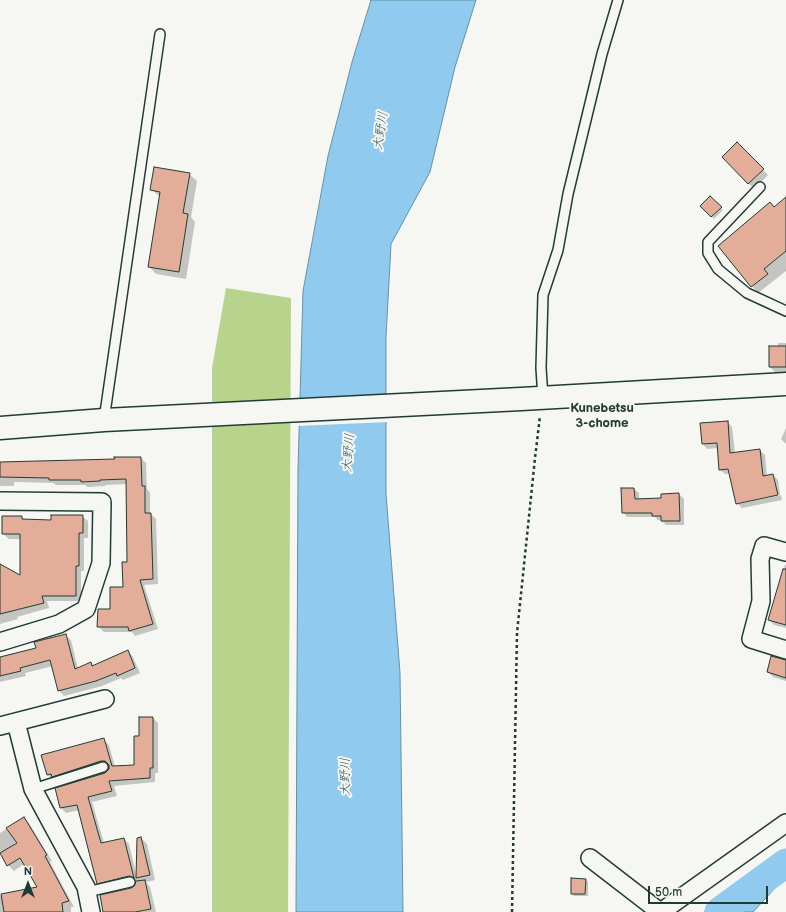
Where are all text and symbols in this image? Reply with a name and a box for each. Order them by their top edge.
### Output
water label: 大野川 [370,111,392,151]
district label: Kunebetsu 3-chome [570,401,634,432]
water label: 大野川 [340,433,358,473]
water label: 大野川 [338,757,354,797]
north arrow [8,864,48,904]
text: N [24,865,32,878]
scale bar [650,878,770,904]
text: 50 m [655,885,682,900]

